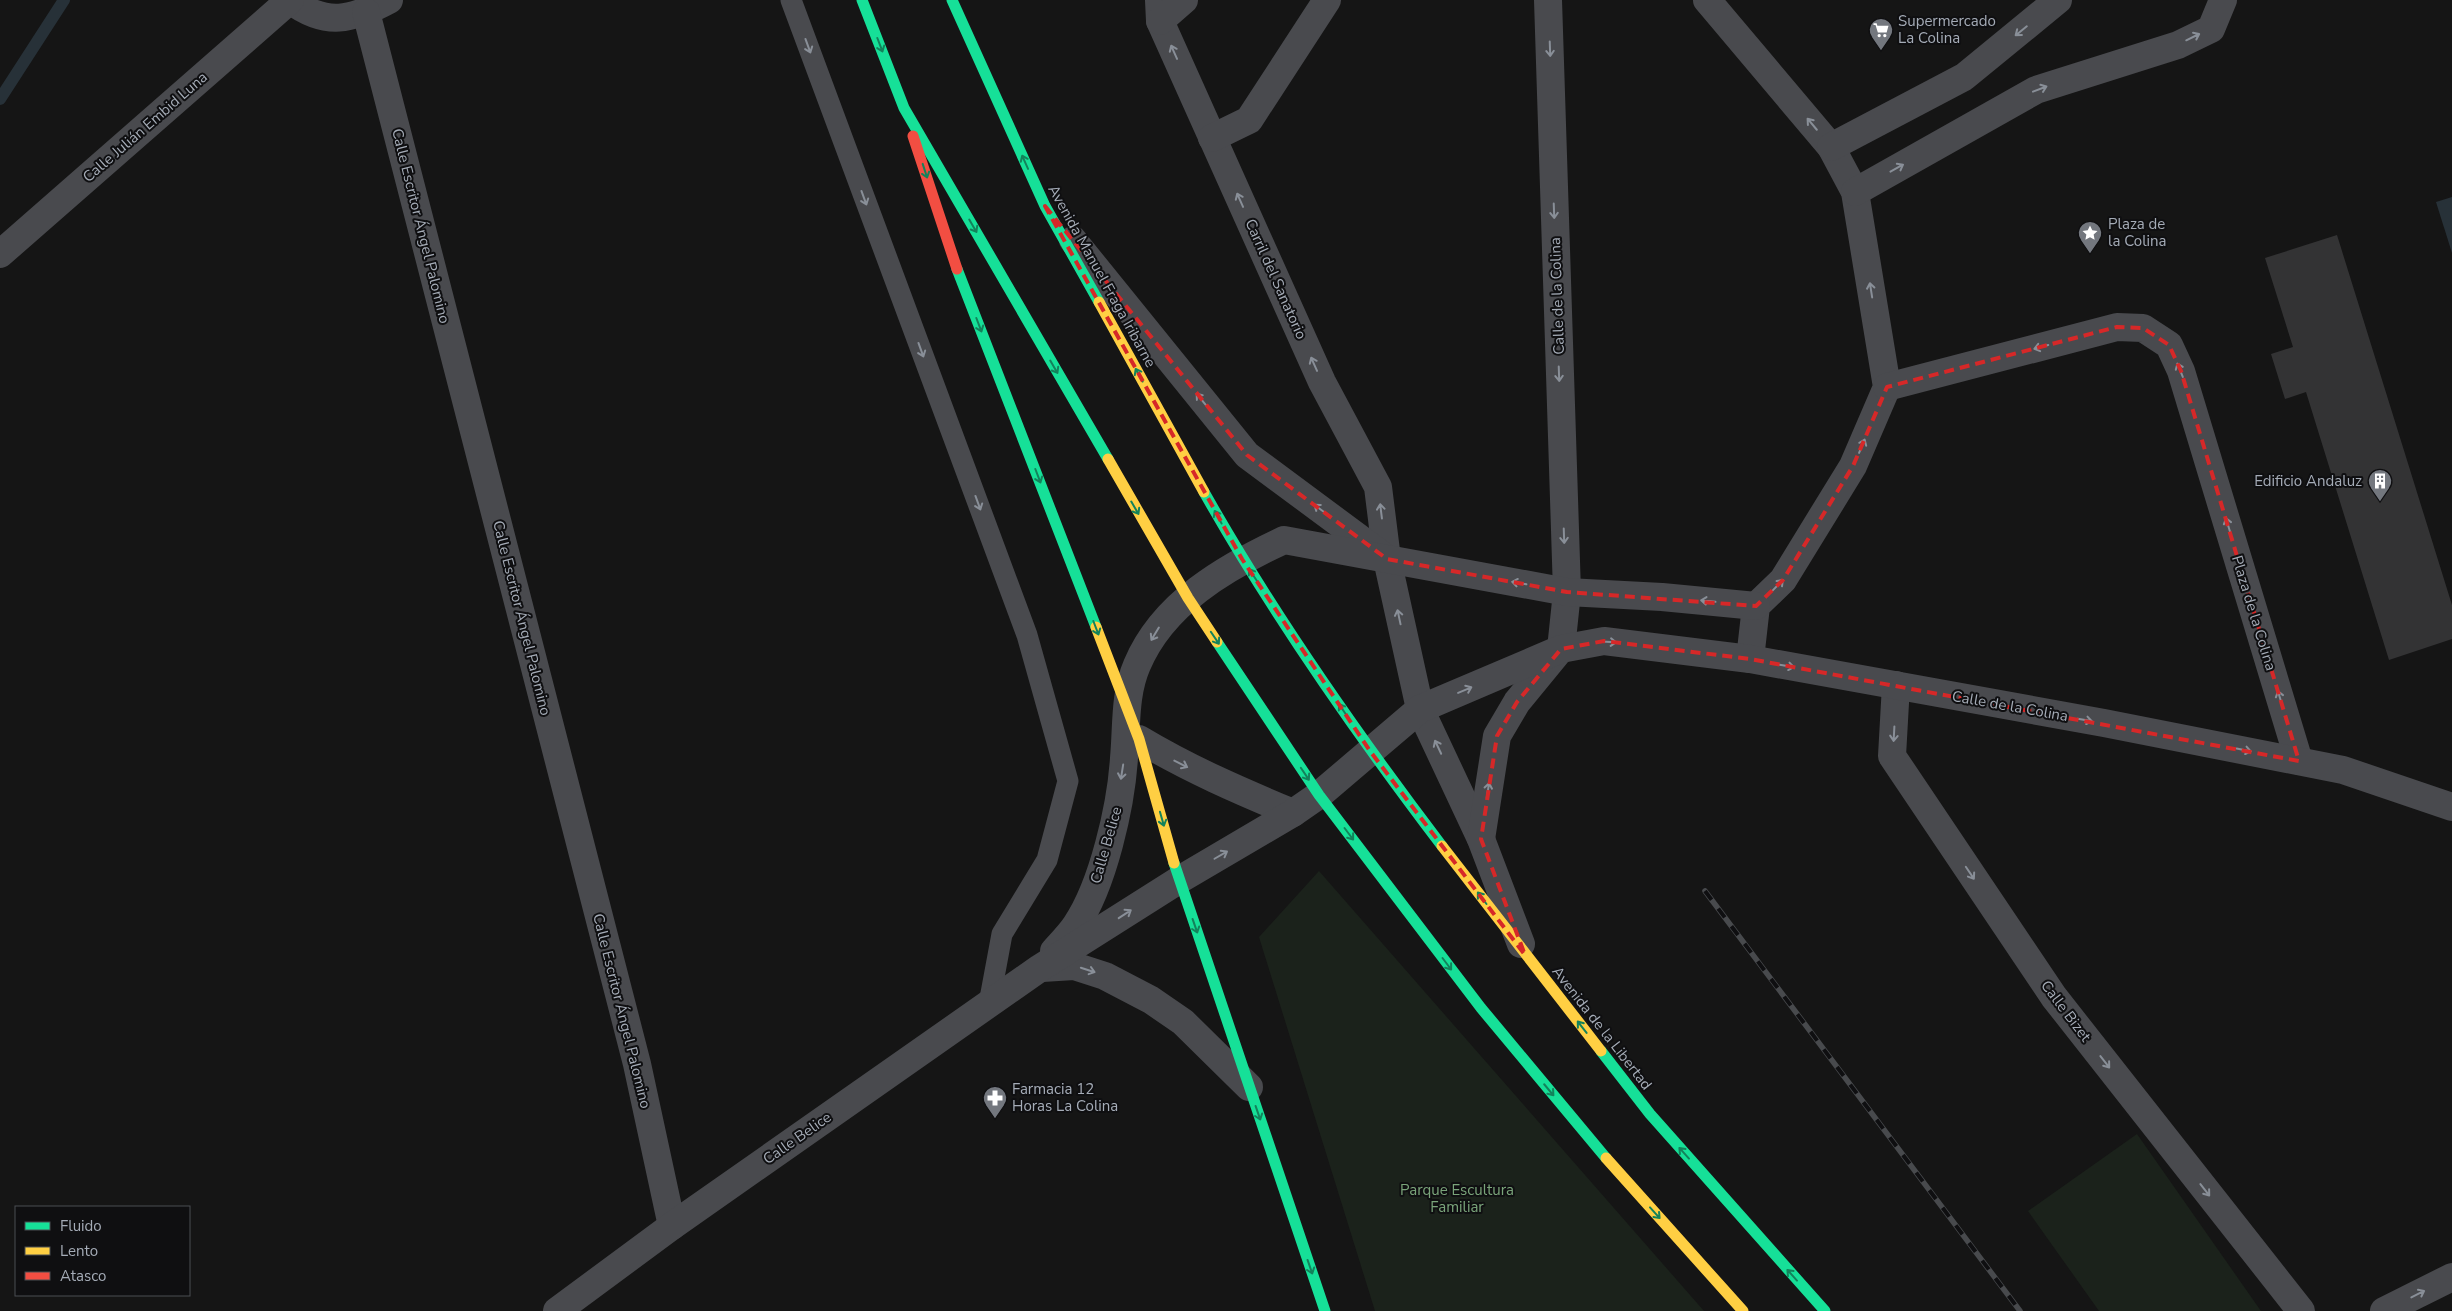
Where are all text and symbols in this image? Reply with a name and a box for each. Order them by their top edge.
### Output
place label: Supermercado La Colina [1898,11,1996,48]
supermarket icon: Supermercado La Colina [1868,17,1894,51]
one-way arrow [2015,25,2028,36]
one-way arrow [2185,32,2200,42]
one-way arrow [804,37,813,53]
one-way arrow [876,38,885,53]
one-way arrow [1545,40,1554,56]
one-way arrow [1168,45,1178,60]
street label: Calle Julián Embid Luna [78,67,212,187]
one-way arrow [2031,84,2047,93]
one-way arrow [1807,118,1818,131]
street label: Calle Escritor Ángel Palomino [387,126,455,326]
one-way arrow [1019,155,1029,170]
one-way arrow [1890,162,1904,172]
one-way arrow [921,163,930,179]
street label: Avenida Manuel Fraga Iribarne [1043,181,1161,371]
one-way arrow [860,190,869,205]
one-way arrow [1235,193,1244,208]
one-way arrow [1550,203,1559,219]
place label: Plaza de la Colina [2108,214,2167,251]
street label: Carril del Sanatorio [1240,216,1312,342]
one-way arrow [968,219,978,233]
place icon: Plaza de la Colina [2077,220,2103,254]
street label: Calle de la Colina [1545,237,1569,355]
one-way arrow [1866,283,1876,299]
one-way arrow [975,316,984,332]
one-way arrow [917,342,926,357]
one-way arrow [2034,342,2050,352]
one-way arrow [1308,357,1318,372]
one-way arrow [1050,359,1059,374]
one-way arrow [2175,363,2184,378]
one-way arrow [1554,365,1564,381]
one-way arrow [1134,367,1144,382]
one-way arrow [1196,393,1207,406]
one-way arrow [1857,439,1867,454]
one-way arrow [1033,468,1043,483]
building icon: Edificio Andaluz [2367,468,2393,502]
place label: Edificio Andaluz [2254,471,2362,491]
one-way arrow [974,494,983,510]
one-way arrow [1131,500,1141,514]
one-way arrow [1376,503,1386,519]
one-way arrow [1313,504,1327,514]
one-way arrow [1213,510,1223,524]
street label: Calle Escritor Ángel Palomino [488,518,556,718]
one-way arrow [2222,518,2232,534]
one-way arrow [1559,528,1569,544]
street label: Plaza de la Colina [2227,553,2281,673]
one-way arrow [1248,569,1258,583]
one-way arrow [1512,577,1528,587]
one-way arrow [1772,578,1784,591]
one-way arrow [1700,596,1716,606]
one-way arrow [1394,610,1403,626]
one-way arrow [1092,620,1101,635]
one-way arrow [1150,627,1160,641]
one-way arrow [1210,631,1220,645]
one-way arrow [1600,638,1616,647]
one-way arrow [1779,661,1795,671]
one-way arrow [1457,684,1472,694]
street label: Calle de la Colina [1950,686,2070,726]
one-way arrow [2274,690,2284,706]
one-way arrow [1338,704,1348,718]
one-way arrow [2076,715,2092,725]
one-way arrow [1889,726,1898,742]
one-way arrow [1433,740,1442,755]
one-way arrow [2236,746,2252,756]
one-way arrow [1173,760,1188,769]
one-way arrow [1117,764,1127,780]
one-way arrow [1300,766,1310,780]
one-way arrow [1484,783,1494,799]
street label: Calle Belice [1085,804,1127,886]
one-way arrow [1158,811,1167,827]
one-way arrow [1343,827,1354,840]
one-way arrow [1214,850,1229,860]
one-way arrow [1966,865,1976,879]
one-way arrow [1477,892,1488,905]
one-way arrow [1118,909,1132,919]
street label: Calle Escritor Ángel Palomino [588,911,656,1111]
one-way arrow [1191,917,1200,933]
one-way arrow [1441,957,1452,970]
street label: Avenida de la Libertad [1547,962,1657,1094]
one-way arrow [1080,966,1095,975]
street label: Calle Bizet [2036,976,2096,1046]
one-way arrow [1576,1021,1587,1034]
one-way arrow [2100,1055,2110,1069]
place label: Farmacia 12 Horas La Colina [1012,1079,1118,1116]
one-way arrow [1543,1083,1554,1096]
pharmacy icon: Farmacia 12 Horas La Colina [982,1085,1008,1119]
one-way arrow [1254,1105,1263,1120]
street label: Calle Belice [759,1107,835,1169]
one-way arrow [1679,1147,1690,1160]
park label: Parque Escultura Familiar [1400,1180,1514,1217]
one-way arrow [2200,1183,2211,1196]
legend [15,1206,190,1296]
one-way arrow [1649,1207,1661,1220]
text: Fluido [60,1216,102,1236]
text: Lento [60,1241,98,1261]
one-way arrow [1306,1259,1315,1274]
text: Atasco [60,1266,106,1286]
one-way arrow [1786,1268,1798,1281]
one-way arrow [2410,1289,2425,1298]

